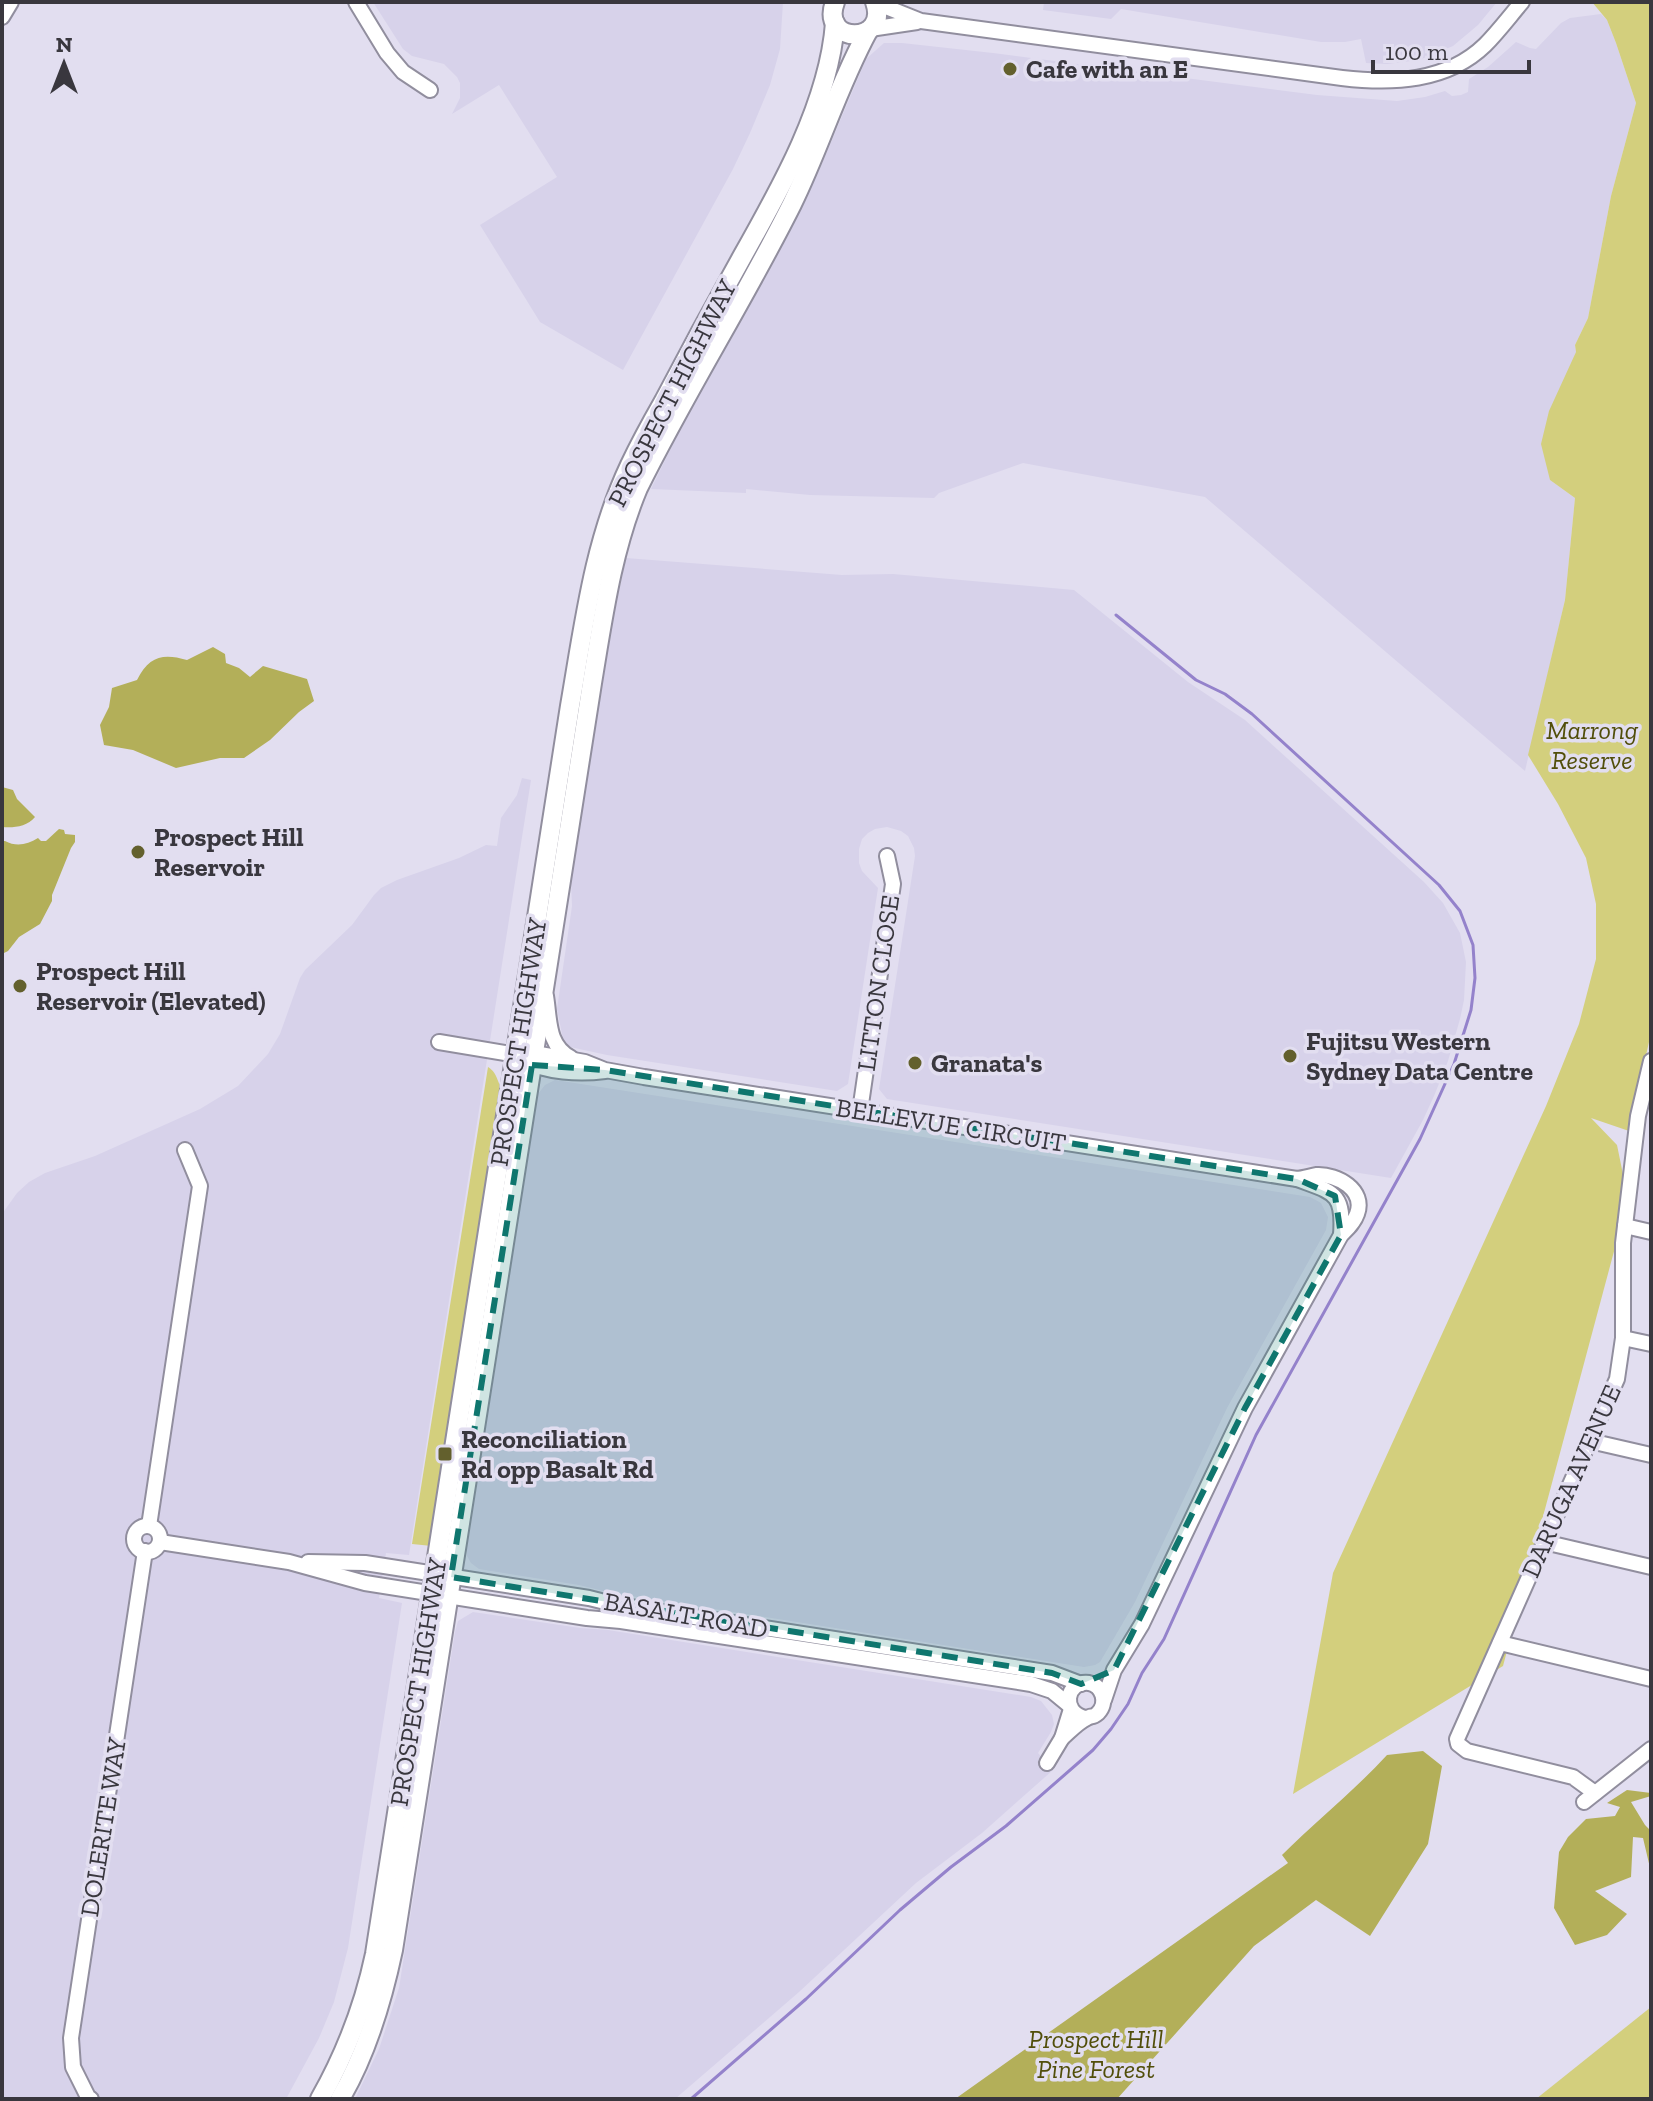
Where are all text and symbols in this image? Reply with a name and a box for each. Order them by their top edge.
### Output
north arrow [24,24,104,104]
scale bar [1373,24,1529,74]
text: N [56,31,73,58]
text: 100 m [1385,37,1448,66]
place label: Cafe with an E [1026,53,1188,85]
marker: Cafe with an E [1001,60,1019,78]
street label: PROSPECT HIGHWAY [601,274,743,512]
park label: Marrong Reserve [1546,714,1639,776]
place label: Prospect Hill Reservoir [154,821,304,883]
marker: Prospect Hill Reservoir [129,843,147,861]
street label: LITTON CLOSE [850,893,906,1073]
street label: PROSPECT HIGHWAY [483,916,553,1168]
place label: Prospect Hill Reservoir (Elevated) [36,955,266,1017]
marker: Prospect Hill Reservoir (Elevated) [11,977,29,995]
place label: Fujitsu Western Sydney Data Centre [1306,1025,1533,1087]
place label: Granata's [931,1047,1043,1079]
marker: Fujitsu Western Sydney Data Centre [1281,1047,1299,1065]
marker: Granata's [906,1054,924,1072]
street label: BELLEVUE CIRCUIT [834,1091,1068,1159]
street label: DARUGA AVENUE [1514,1380,1628,1582]
place label: Reconciliation Rd opp Basalt Rd [461,1423,654,1485]
marker: Reconciliation Rd opp Basalt Rd [436,1445,454,1463]
street label: PROSPECT HIGHWAY [383,1556,453,1808]
street label: BASALT ROAD [602,1585,770,1645]
street label: DOLERITE WAY [73,1735,133,1919]
park label: Prospect Hill Pine Forest [1028,2023,1164,2085]

